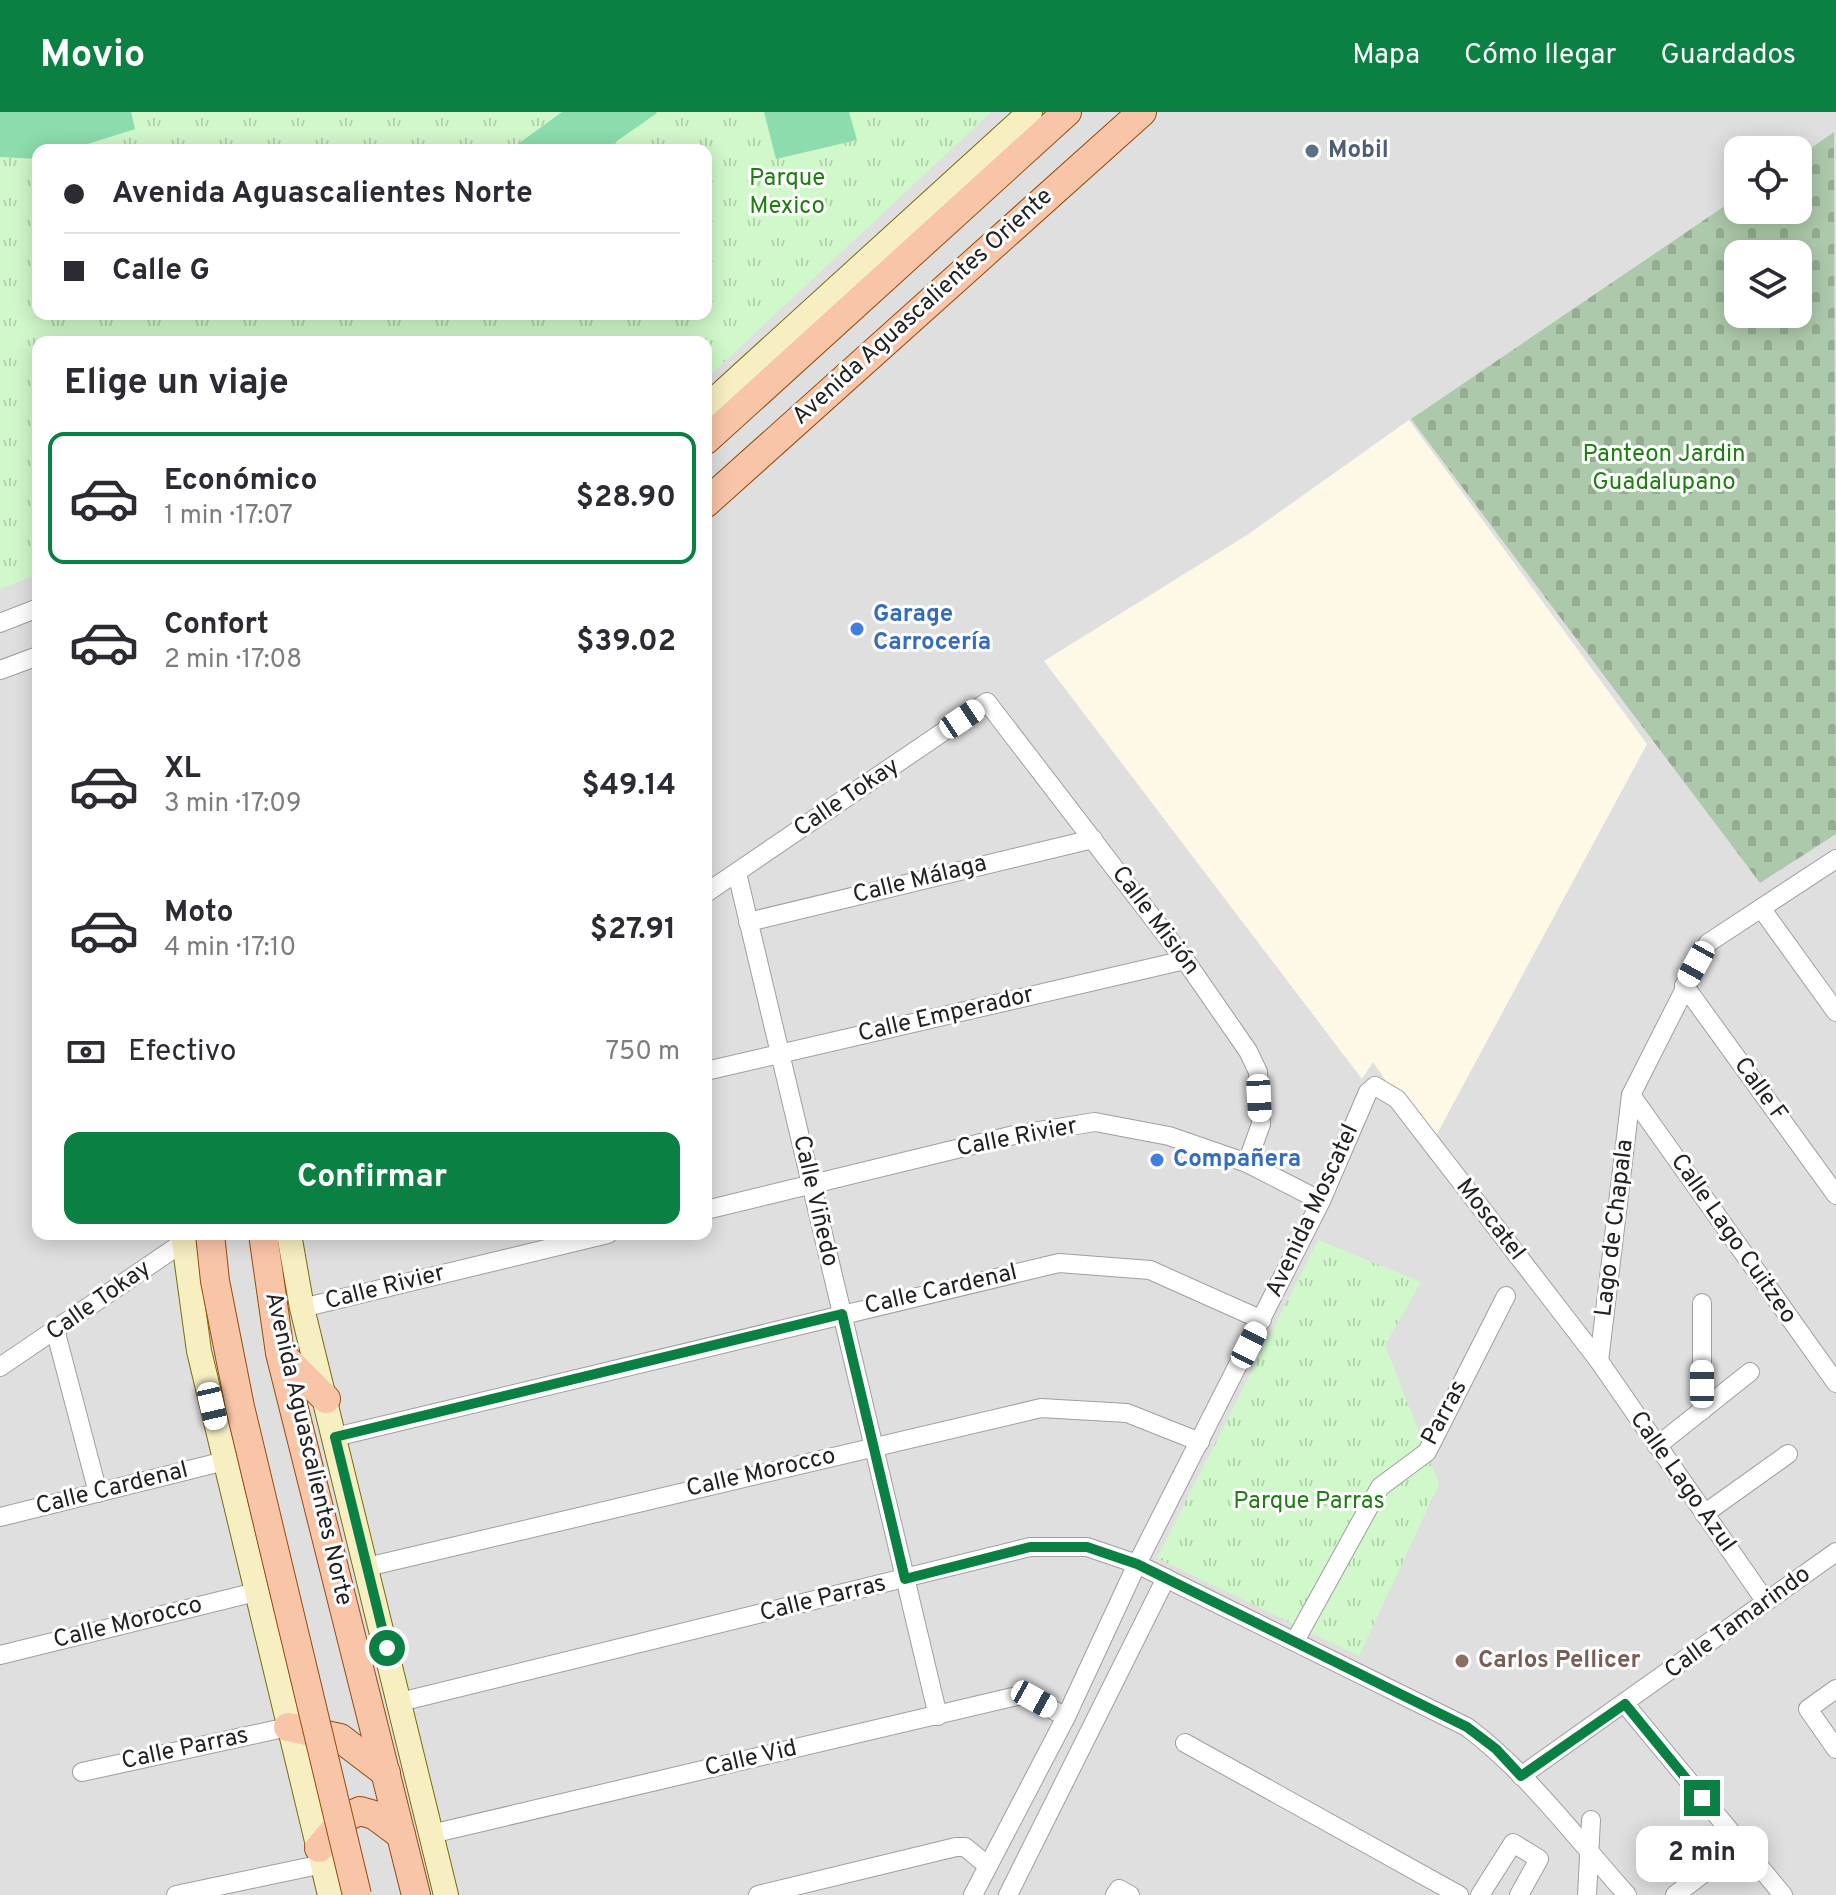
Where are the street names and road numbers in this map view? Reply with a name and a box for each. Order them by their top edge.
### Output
street label: Avenida Aguascalientes Oriente [787,182,1059,432]
street label: Calle Tokay [788,752,906,844]
street label: Calle Málaga [850,849,990,911]
street label: Calle Misión [1104,860,1206,982]
street label: Calle Emperador [855,980,1037,1050]
street label: Calle F [1726,1052,1794,1128]
street label: Calle Rivier [954,1112,1080,1164]
street label: Avenida Moscatel [1260,1120,1366,1302]
street label: Calle Viñedo [785,1132,845,1270]
street label: Lago de Chapala [1589,1138,1641,1318]
street label: Calle Lago Cuitzeo [1663,1148,1803,1330]
street label: Moscatel [1449,1173,1531,1267]
street label: Calle Tokay [41,1254,157,1348]
street label: Calle Cardenal [862,1258,1020,1322]
street label: Calle Rivier [322,1259,448,1317]
street label: Avenida Aguascalientes Norte [257,1289,359,1609]
street label: Parras [1415,1375,1475,1451]
street label: Calle Lago Azul [1622,1406,1742,1558]
street label: Calle Morocco [683,1441,839,1505]
street label: Calle Cardenal [33,1456,191,1522]
street label: Calle Tamarindo [1659,1560,1817,1686]
street label: Calle Parras [757,1569,889,1629]
street label: Calle Morocco [51,1590,205,1656]
street label: Calle Parras [119,1721,251,1777]
street label: Calle Vid [702,1734,800,1784]

